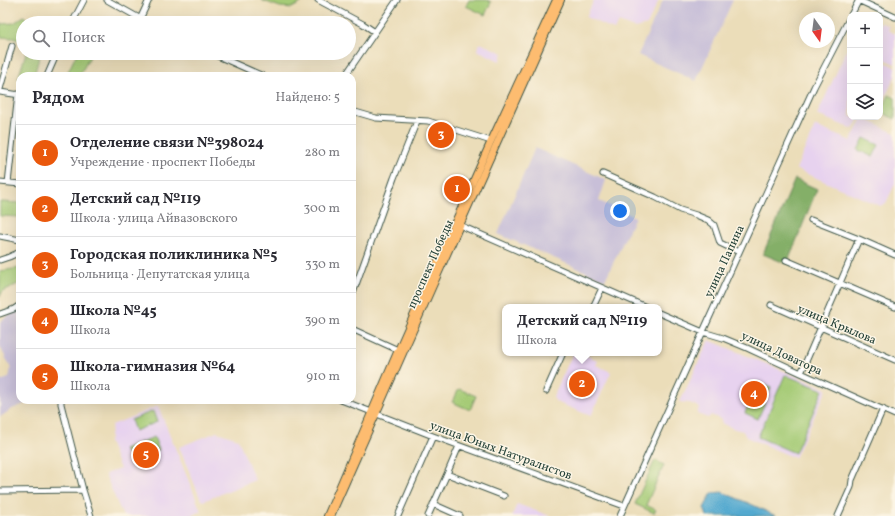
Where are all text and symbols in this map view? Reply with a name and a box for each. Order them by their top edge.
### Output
north arrow [799,12,835,48]
map controls [847,12,883,120]
button: + [847,12,883,48]
search box [16,16,356,60]
icon: search [30,27,52,49]
text: Поиск [62,28,105,49]
button: − [847,48,883,84]
button: layers [847,84,883,120]
text: Рядом [32,87,85,110]
text: Найдено: 5 [276,89,340,107]
pin: 3 [428,120,454,150]
text: Отделение связи №398024 [70,133,264,154]
text: 1 [42,144,48,162]
text: 280 m [304,144,340,162]
text: Учреждение · проспект Победы [70,154,256,172]
pin: 1 [444,174,470,204]
text: Детский сад №119 [70,189,201,210]
text: 2 [42,200,48,218]
text: 300 m [304,200,340,218]
your location [610,201,630,221]
text: Школа · улица Айвазовского [70,210,238,228]
street label: проспект Победы [404,217,458,311]
street label: улица Папина [701,223,749,300]
text: Городская поликлиника №5 [70,245,277,266]
text: 3 [42,256,48,274]
text: 330 m [305,256,340,274]
text: Больница · Депутатская улица [70,266,250,284]
text: Школа №45 [70,301,157,322]
street label: улица Крылова [795,301,879,349]
popup [502,304,662,356]
text: Детский сад №119 [517,311,647,332]
text: 4 [41,312,49,330]
text: 390 m [305,312,340,330]
text: Школа [70,322,110,340]
street label: улица Доватора [738,328,825,380]
text: Школа [517,332,557,350]
text: Школа-гимназия №64 [70,357,235,378]
text: 5 [42,368,48,386]
text: 910 m [306,368,340,386]
pin: 2 [569,369,595,399]
text: Школа [70,378,110,396]
pin: 4 [741,379,767,409]
street label: улица Юных Натуралистов [427,418,574,484]
pin: 5 [133,440,159,470]

